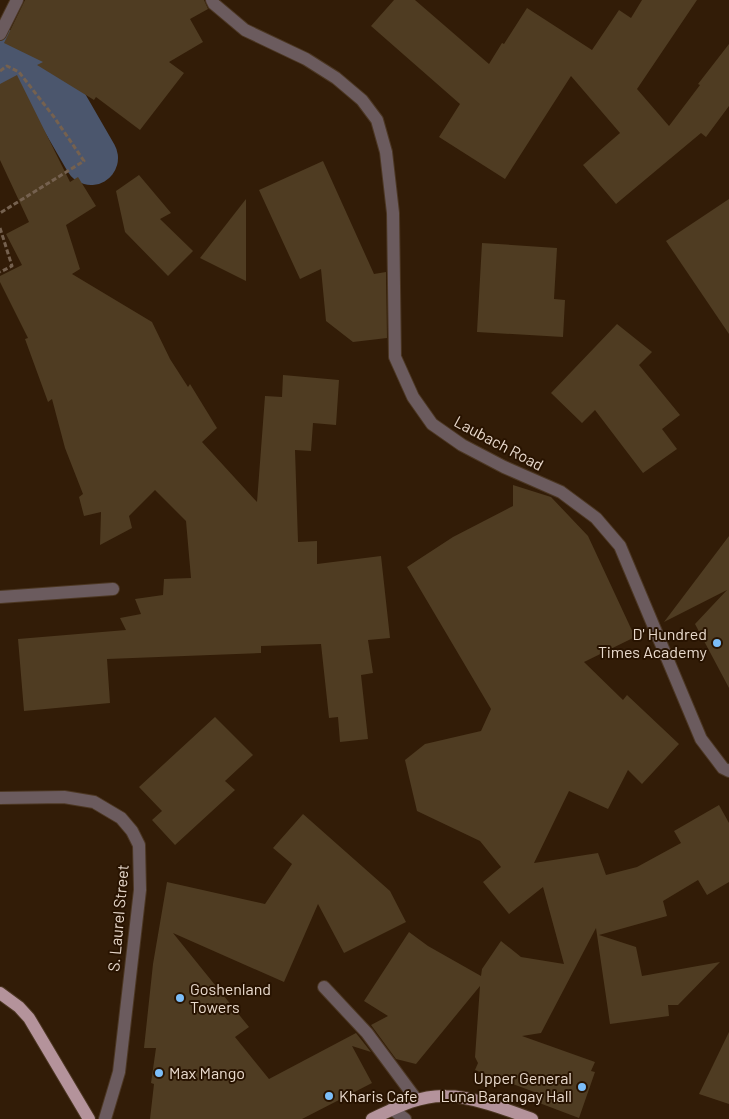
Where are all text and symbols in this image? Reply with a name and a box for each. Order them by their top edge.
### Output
street label: Laubach Road [451,411,547,474]
place label: D' Hundred Times Academy [598,624,708,661]
marker: D' Hundred Times Academy [711,637,723,649]
street label: S. Laurel Street [103,864,132,972]
place label: Goshenland Towers [190,979,271,1016]
marker: Goshenland Towers [174,992,186,1004]
place label: Max Mango [169,1063,245,1082]
marker: Max Mango [153,1067,165,1079]
place label: Upper General Luna Barangay Hall [440,1068,572,1105]
marker: Upper General Luna Barangay Hall [576,1081,588,1093]
place label: Kharis Cafe [339,1086,418,1105]
marker: Kharis Cafe [323,1090,335,1102]

